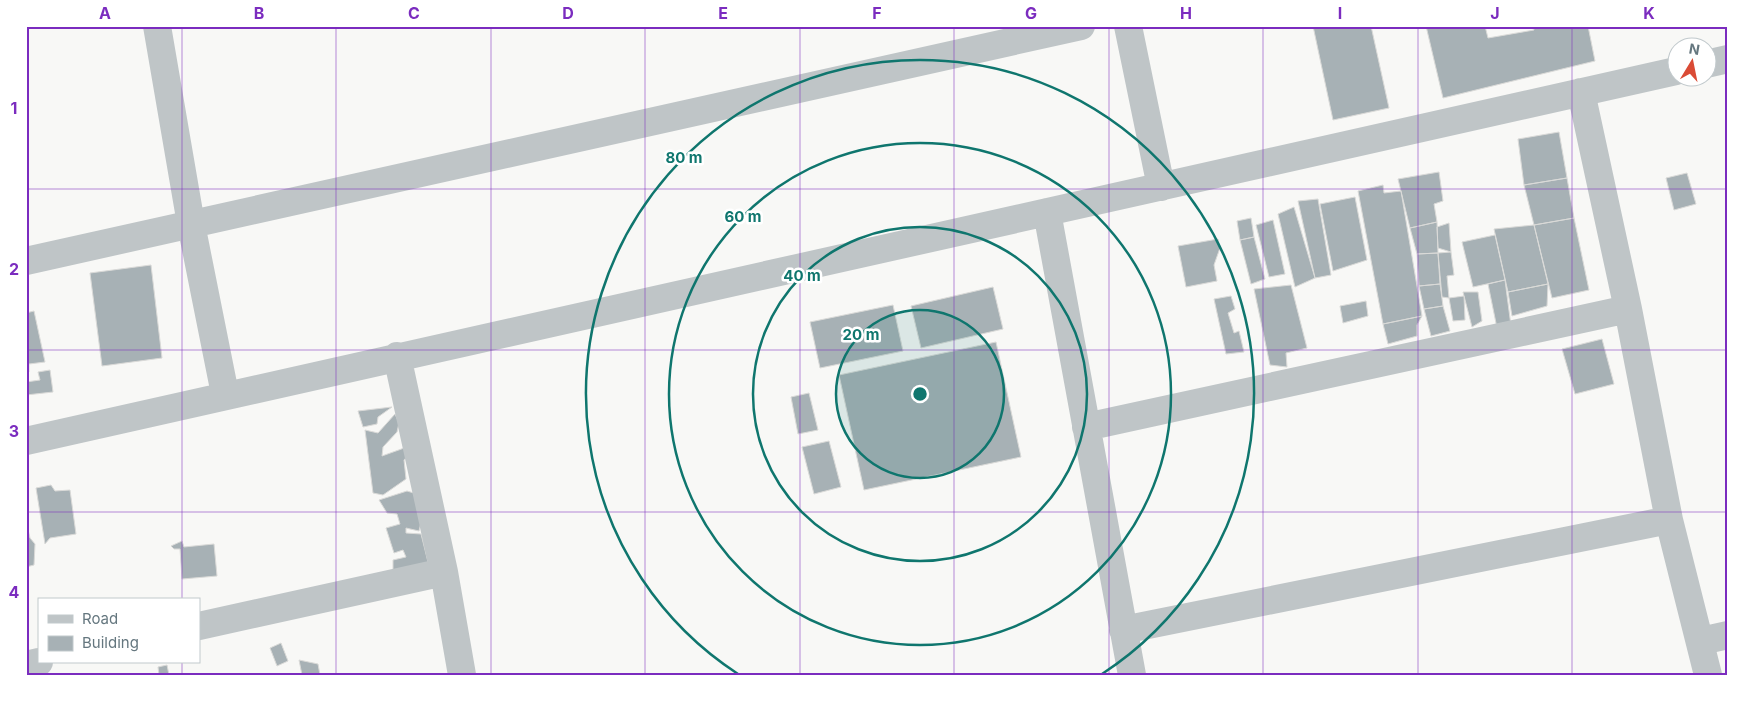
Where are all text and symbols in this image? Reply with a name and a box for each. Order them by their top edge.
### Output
text: A [99,3,111,23]
text: B [254,3,264,23]
text: C [408,3,420,23]
text: D [562,3,574,23]
text: E [718,3,728,23]
text: F [872,3,882,23]
text: G [1025,3,1037,23]
text: H [1180,3,1192,23]
text: I [1338,3,1342,23]
text: J [1490,3,1500,23]
text: K [1643,3,1655,23]
north arrow [1666,38,1716,88]
text: N [1688,39,1701,58]
text: 1 [11,98,17,118]
text: 80 m [665,148,703,167]
text: 60 m [724,207,762,226]
text: 2 [9,259,19,279]
text: 40 m [783,266,821,285]
text: 20 m [843,325,879,344]
centre of rings [911,385,929,403]
text: 3 [9,421,19,441]
text: 4 [9,582,20,602]
legend [38,598,200,664]
text: Road [82,609,118,628]
text: Building [82,633,139,652]

